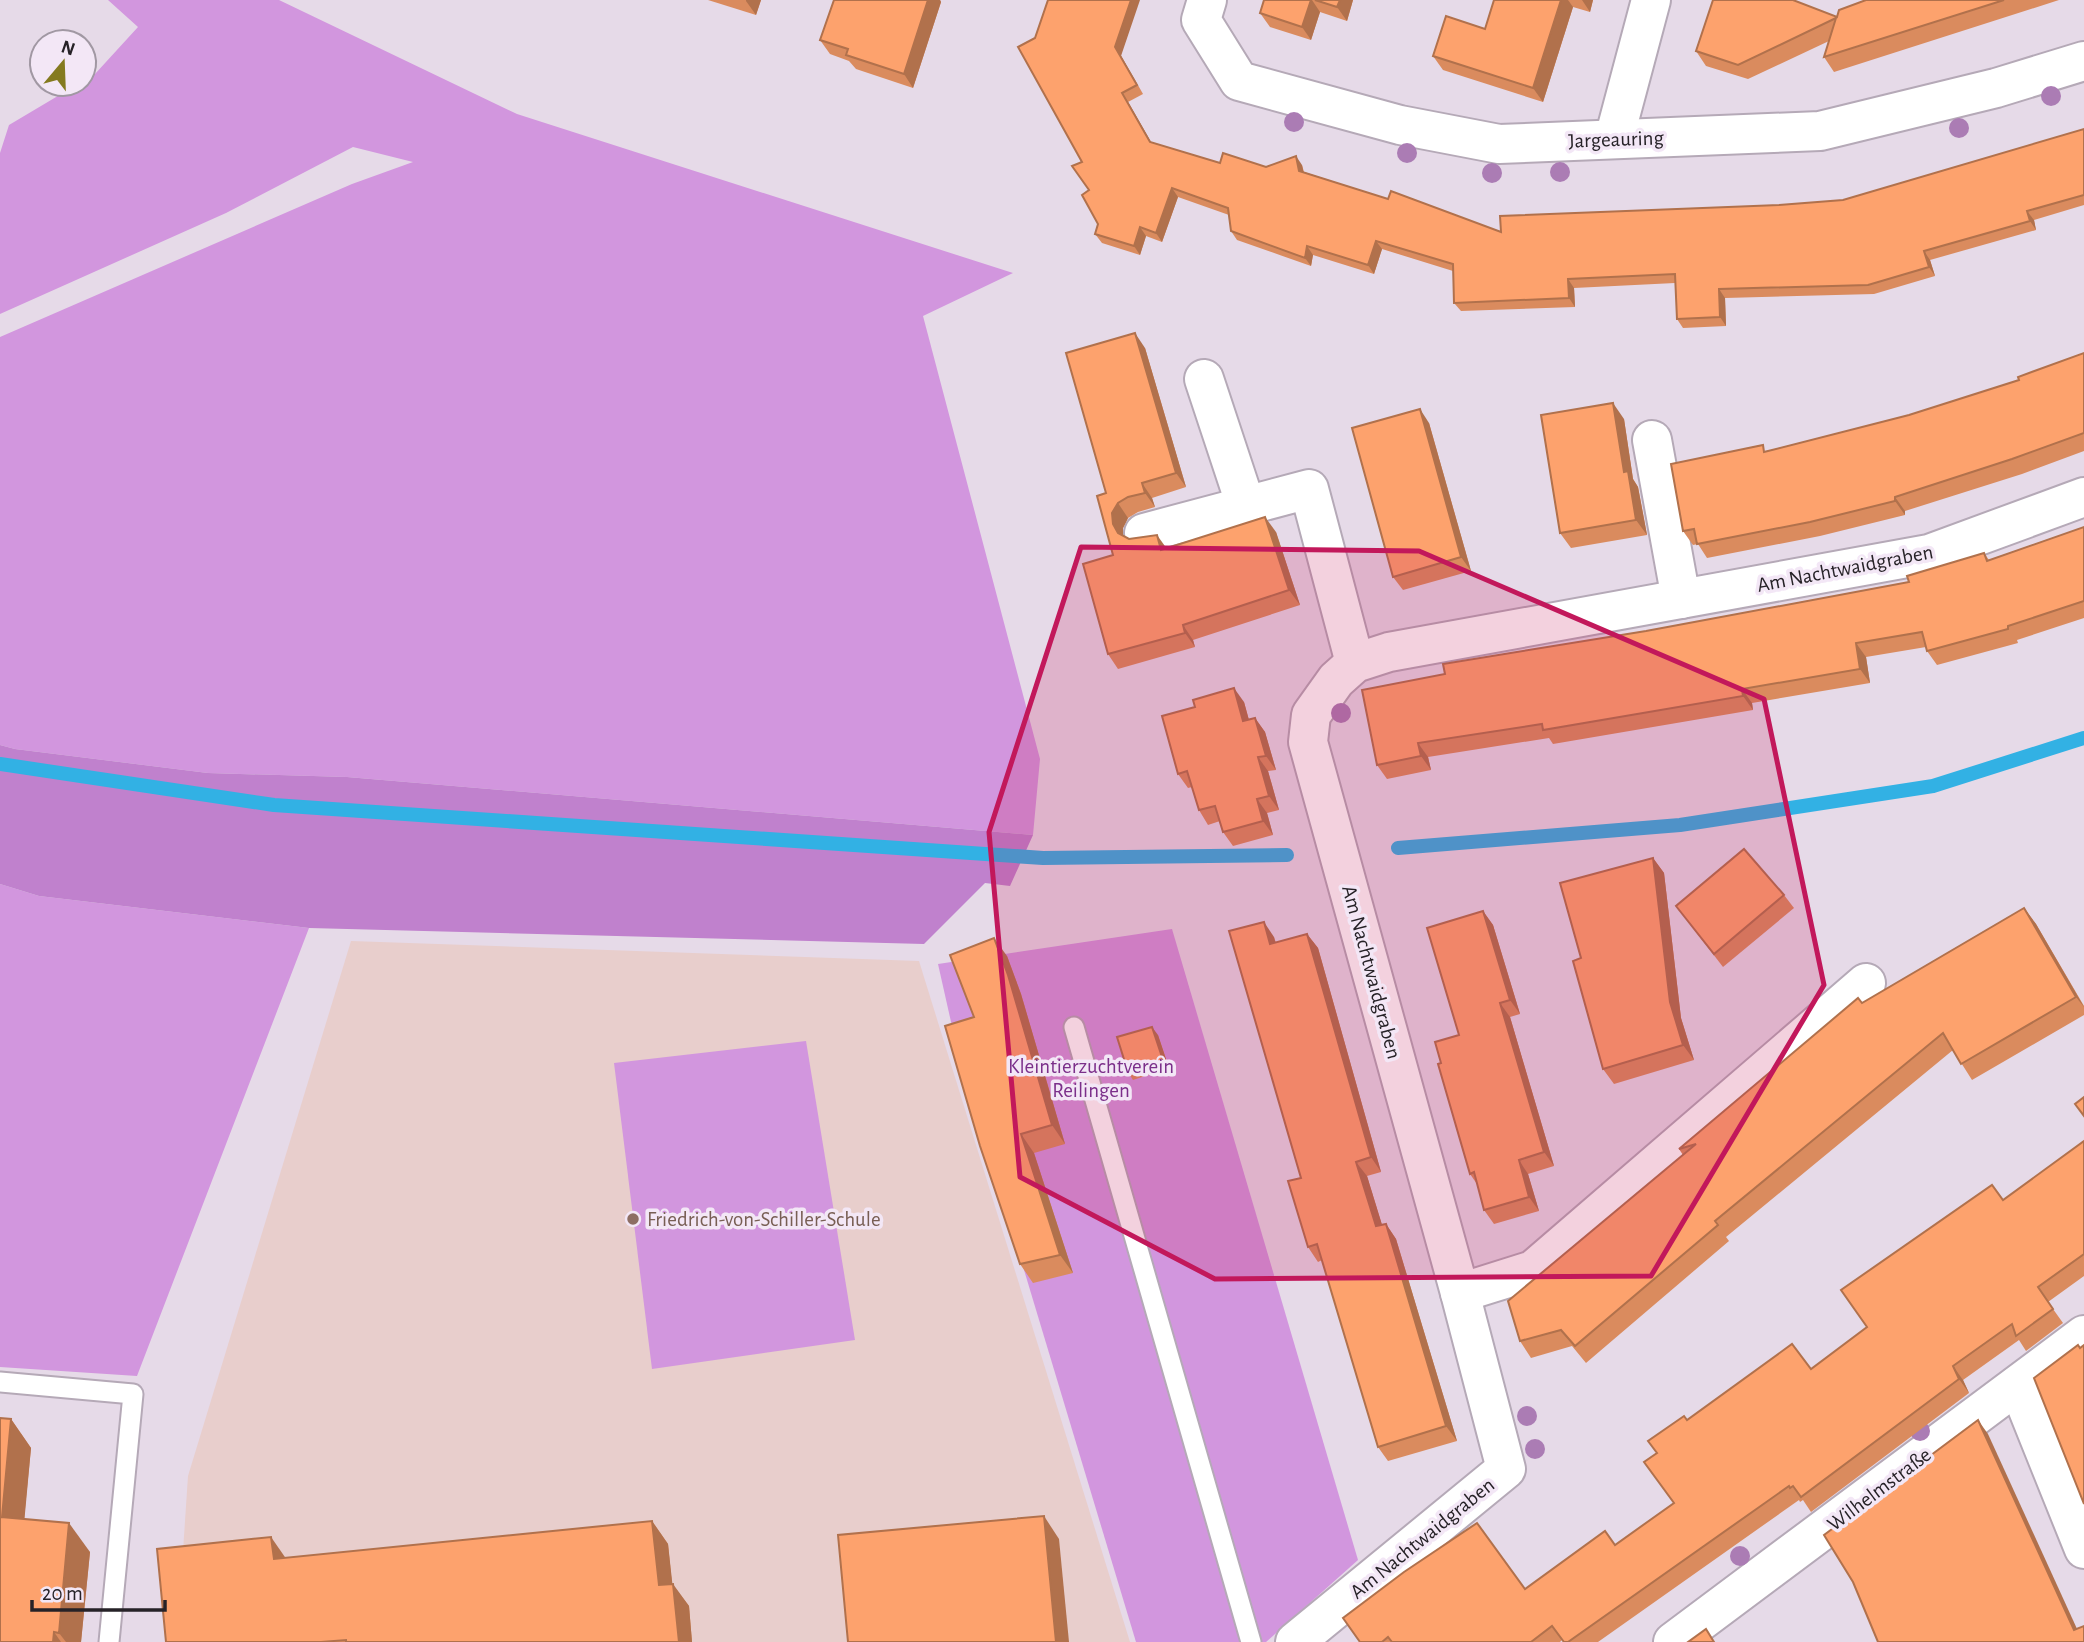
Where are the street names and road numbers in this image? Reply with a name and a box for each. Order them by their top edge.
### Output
street label: Jargeauring [1568,127,1665,152]
street label: Am Nachtwaidgraben [1755,541,1935,596]
street label: Am Nachtwaidgraben [1338,883,1405,1061]
street label: Wilhelmstraße [1824,1444,1935,1535]
street label: Am Nachtwaidgraben [1346,1474,1498,1603]

